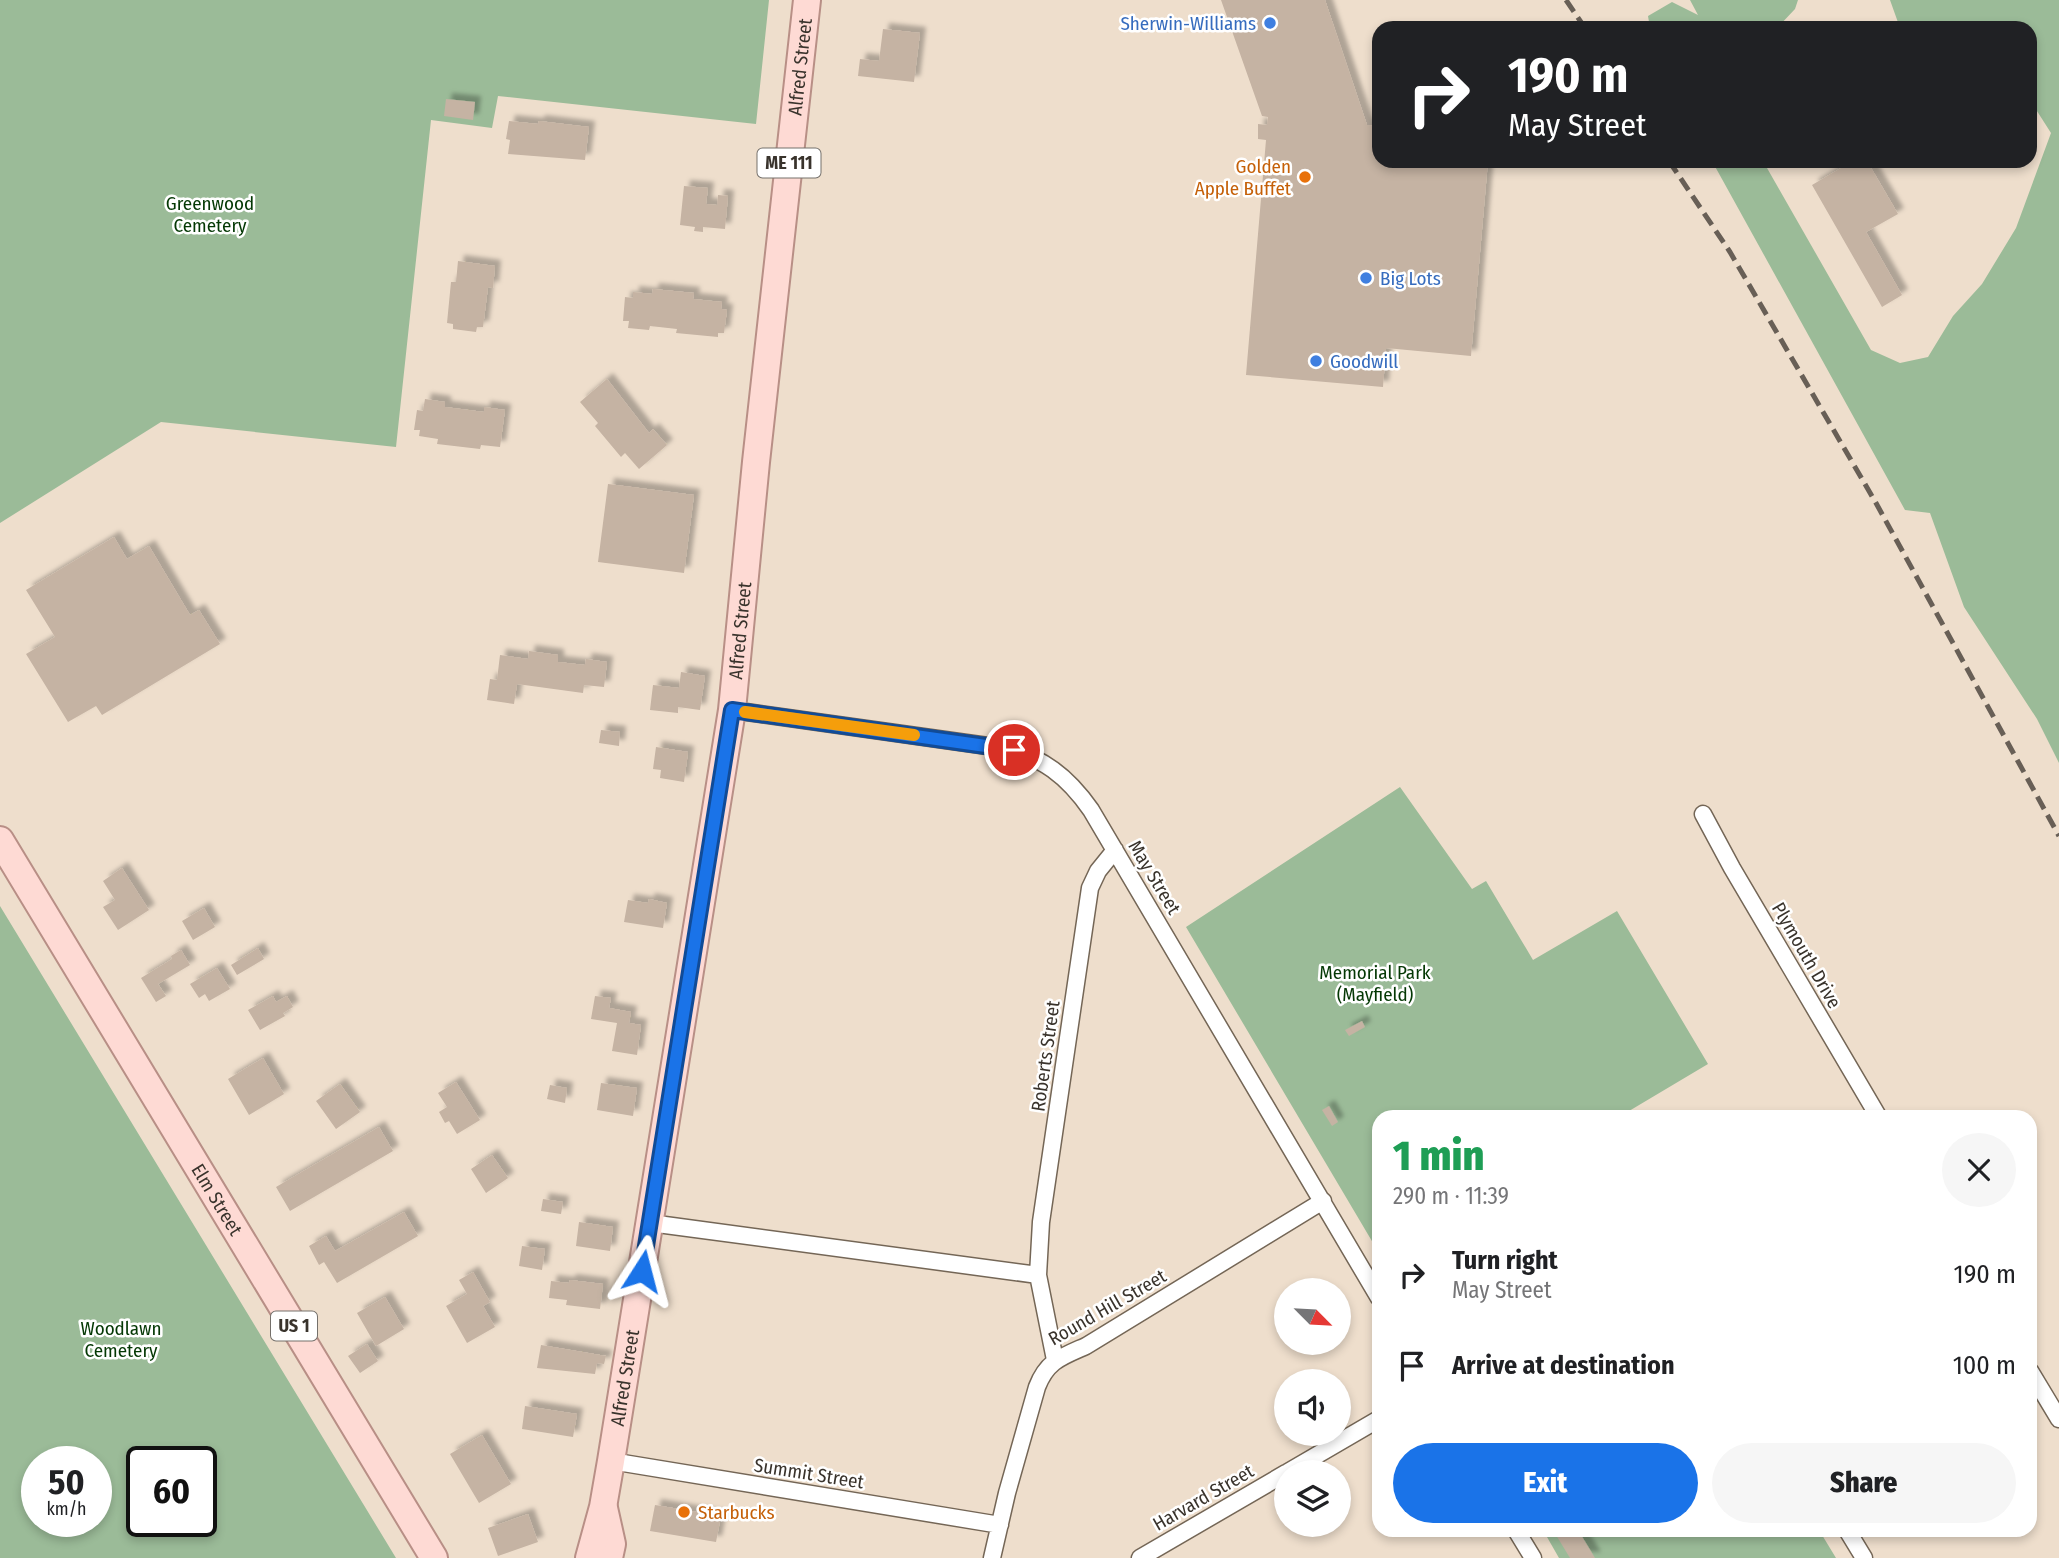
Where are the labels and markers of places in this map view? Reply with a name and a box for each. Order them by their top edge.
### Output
place label: Sherwin-Williams [1120,12,1256,35]
marker: Sherwin-Williams [1262,15,1278,31]
place label: Golden Apple Buffet [1195,155,1292,200]
marker: Golden Apple Buffet [1297,169,1313,185]
place label: Big Lots [1380,267,1441,290]
marker: Big Lots [1358,270,1374,286]
place label: Goodwill [1330,350,1398,373]
marker: Goodwill [1308,353,1324,369]
pin [984,720,1044,780]
place label: Starbucks [698,1501,775,1524]
marker: Starbucks [676,1504,692,1520]

